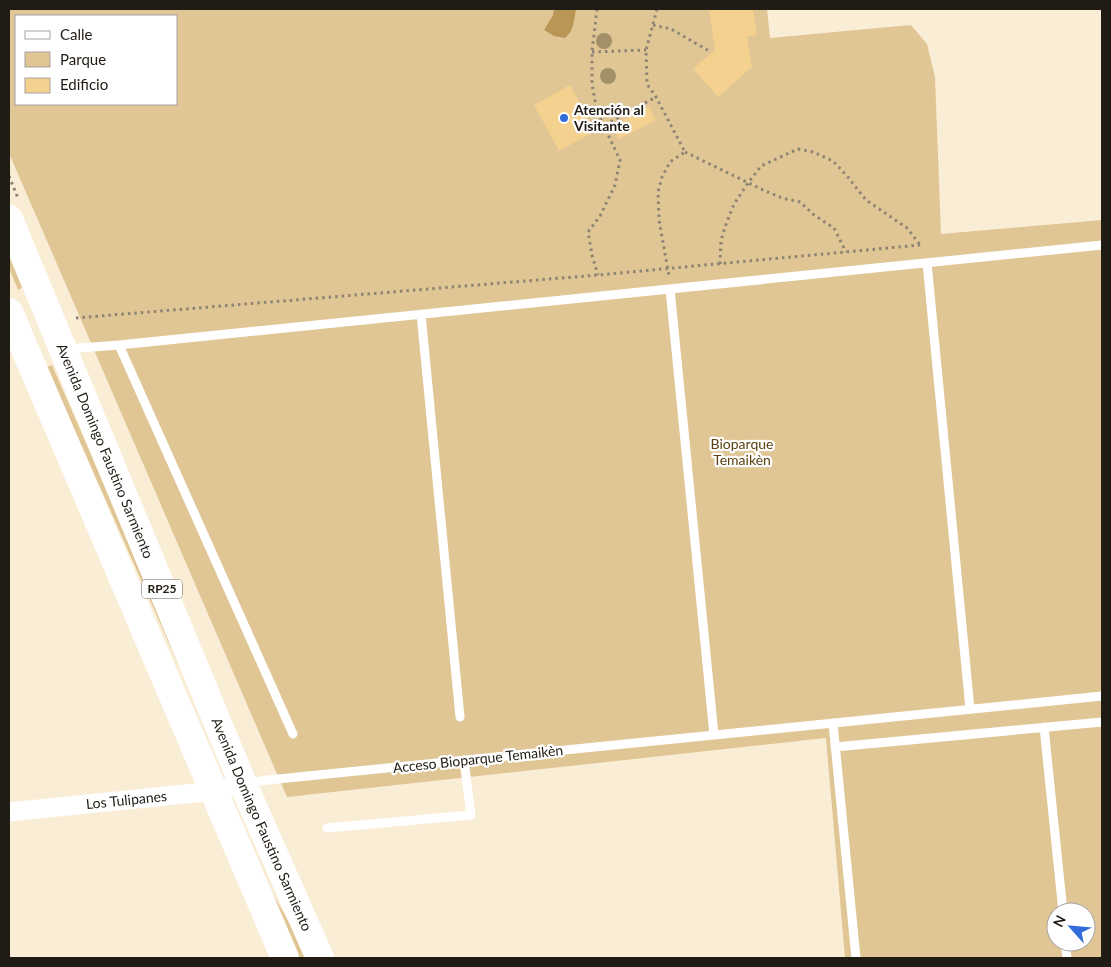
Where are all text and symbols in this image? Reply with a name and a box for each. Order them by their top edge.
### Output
legend [15,15,178,105]
text: Calle [60,25,93,43]
text: Parque [60,50,106,68]
text: Edificio [60,75,108,93]
place label: Atención al Visitante [573,101,644,134]
marker: Atención al Visitante [558,112,570,124]
street label: Avenida Domingo Faustino Sarmiento [53,341,158,561]
park label: Bioparque Temaikèn [711,435,773,468]
road number: RP25 [142,580,182,598]
street label: Avenida Domingo Faustino Sarmiento [208,715,316,934]
street label: Acceso Bioparque Temaikèn [392,741,564,776]
street label: Los Tulipanes [85,787,168,812]
north arrow [1046,902,1096,952]
text: N [1049,912,1069,930]

